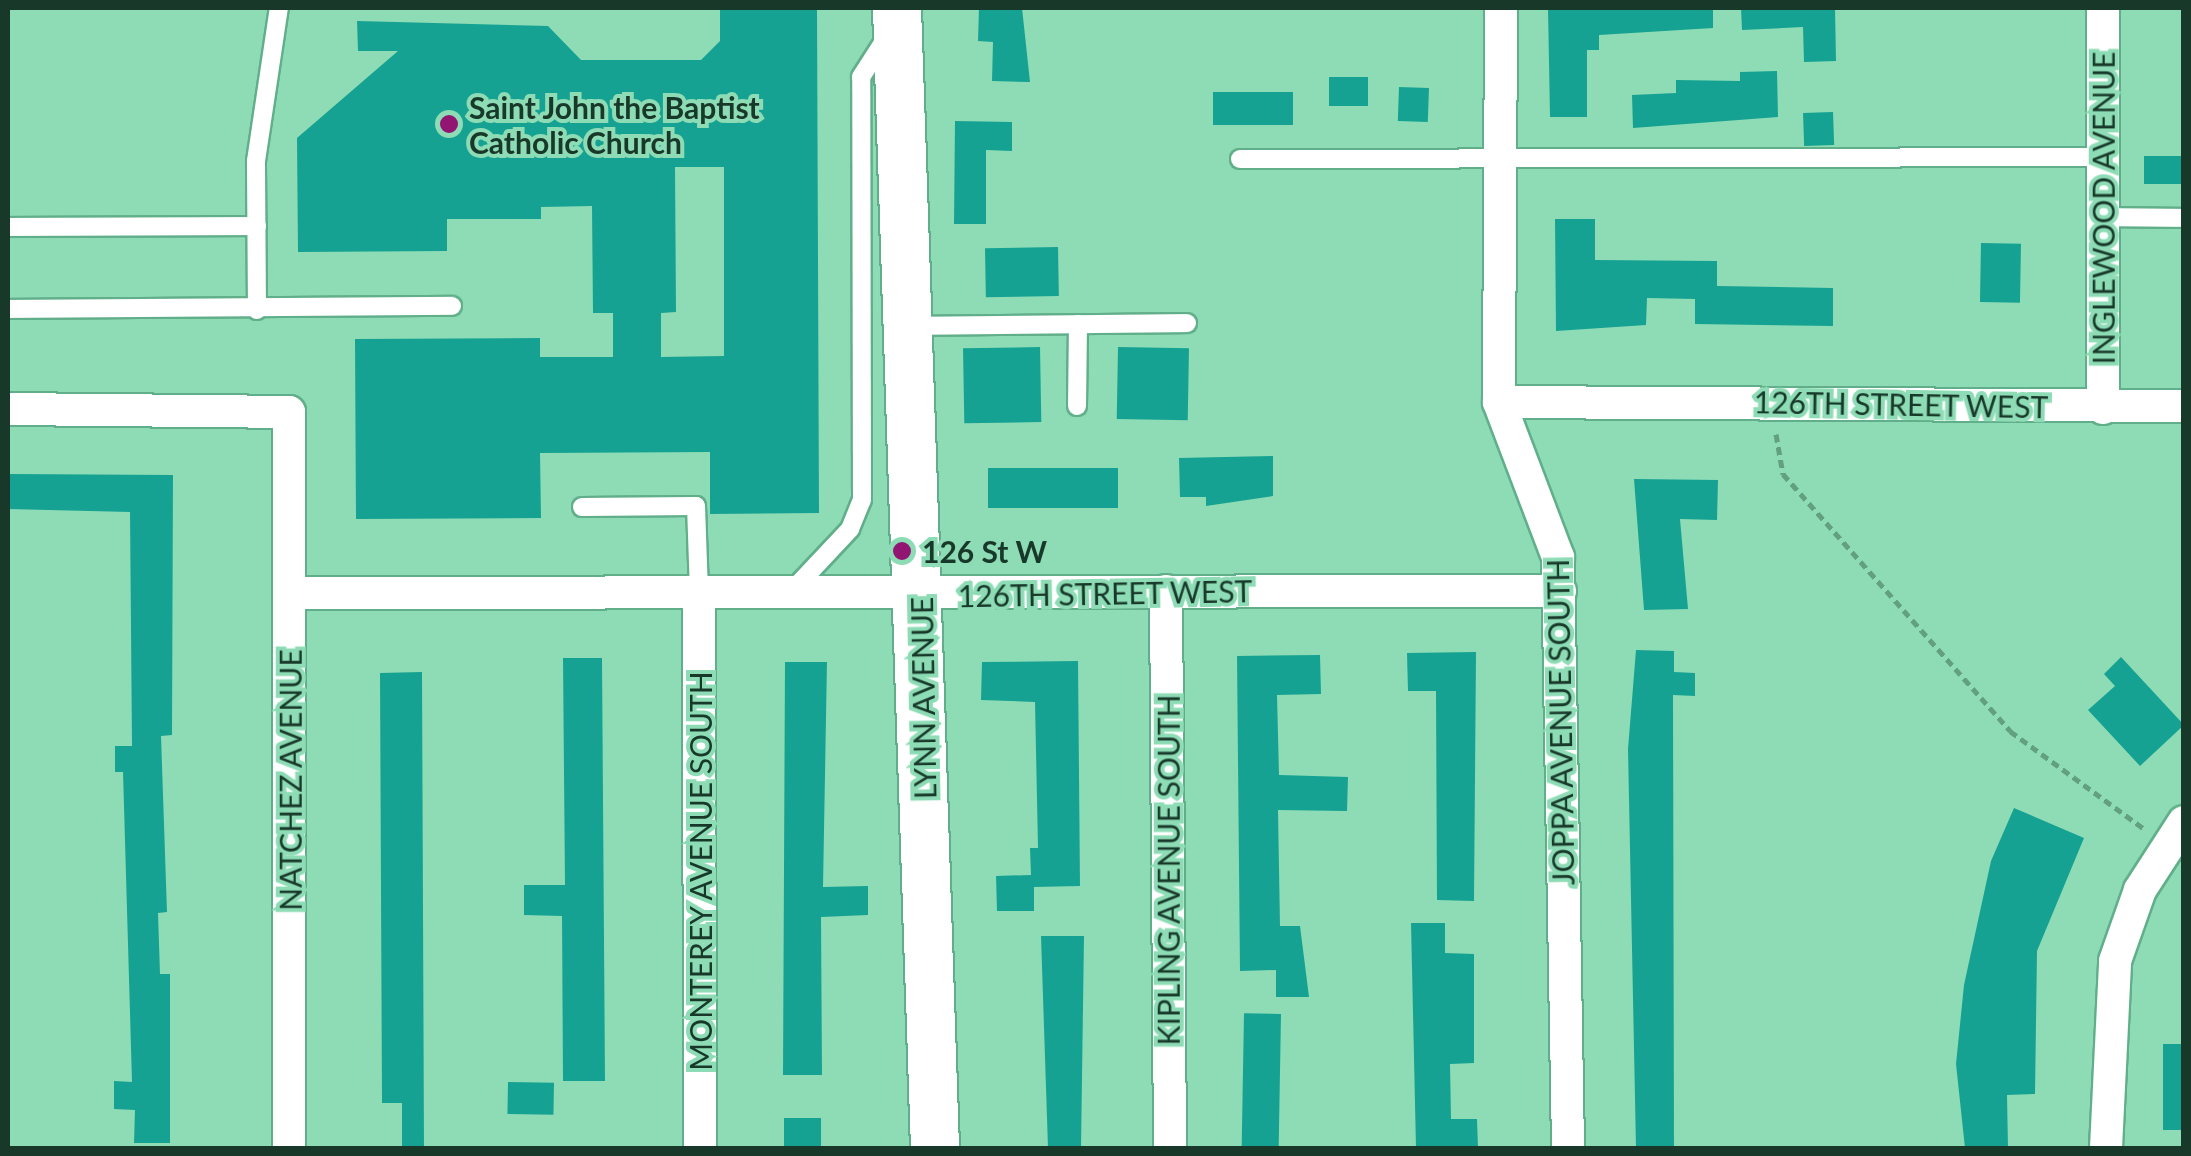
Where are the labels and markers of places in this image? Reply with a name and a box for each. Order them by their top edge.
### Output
place label: Saint John the Baptist Catholic Church [469,89,761,160]
marker: Saint John the Baptist Catholic Church [438,113,460,135]
place label: 126 St W [922,533,1047,569]
marker: 126 St W [891,540,913,562]

